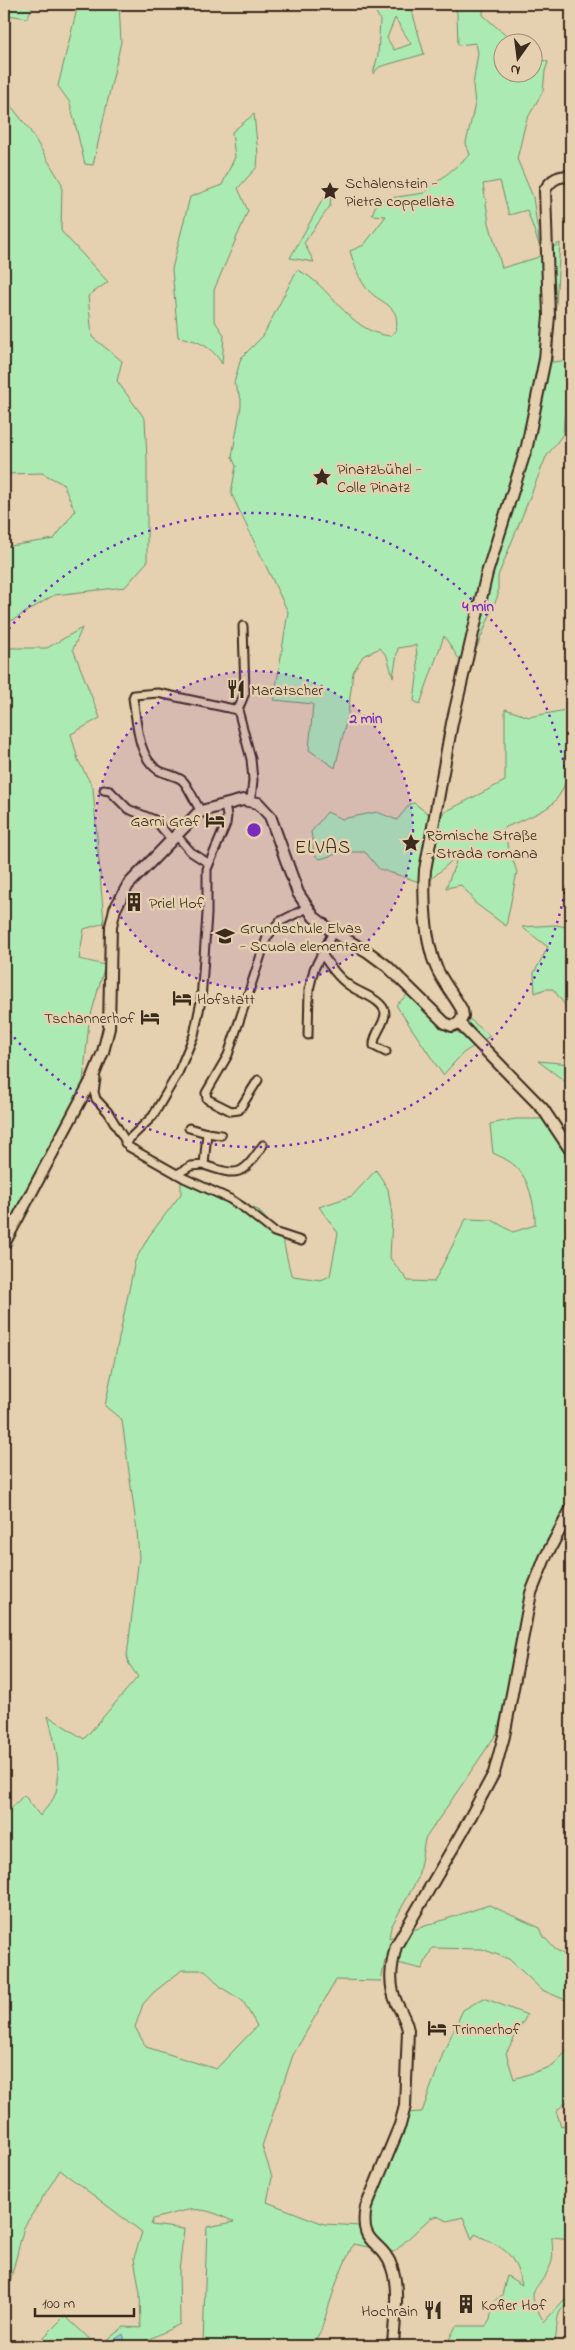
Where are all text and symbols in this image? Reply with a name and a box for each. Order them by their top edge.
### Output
north arrow [492,32,542,82]
text: N [508,58,522,80]
place label: Schalenstein - Pietra coppellata [345,172,454,214]
place icon: Schalenstein - Pietra coppellata [319,180,341,202]
place label: Pinatzbühel - Colle Pinatz [337,458,422,500]
place icon: Pinatzbühel - Colle Pinatz [311,466,333,488]
text: 4 min [461,596,494,618]
restaurant icon: Maratscher [225,678,247,700]
place label: Maratscher [251,679,323,703]
text: 2 min [349,708,383,730]
hotel icon: Garni Graf [204,809,226,831]
place label: Garni Graf [131,810,201,834]
centre of rings [245,821,263,839]
place label: Römische Straße - Strada romana [426,824,538,866]
place icon: Römische Straße - Strada romana [400,832,422,854]
district label: ELVAS [295,835,351,862]
building icon: Priel Hof [123,891,145,913]
place label: Priel Hof [149,892,205,916]
place label: Grundschule Elvas - Scuola elementare [240,917,371,959]
school or university icon: Grundschule Elvas - Scuola elementare [214,925,236,947]
hotel icon: Hofstatt [171,987,193,1009]
place label: Hofstatt [197,988,256,1012]
hotel icon: Tschannerhof [139,1006,161,1028]
place label: Tschannerhof [44,1007,136,1031]
hotel icon: Trinnerhof [426,2017,448,2039]
place label: Trinnerhof [452,2018,521,2042]
scale bar [35,2285,134,2317]
text: 100 m [42,2293,75,2315]
building icon: Kofler Hof [455,2293,477,2315]
place label: Kofler Hof [481,2294,547,2318]
restaurant icon: Hochrain [422,2299,444,2321]
place label: Hochrain [361,2300,418,2324]

